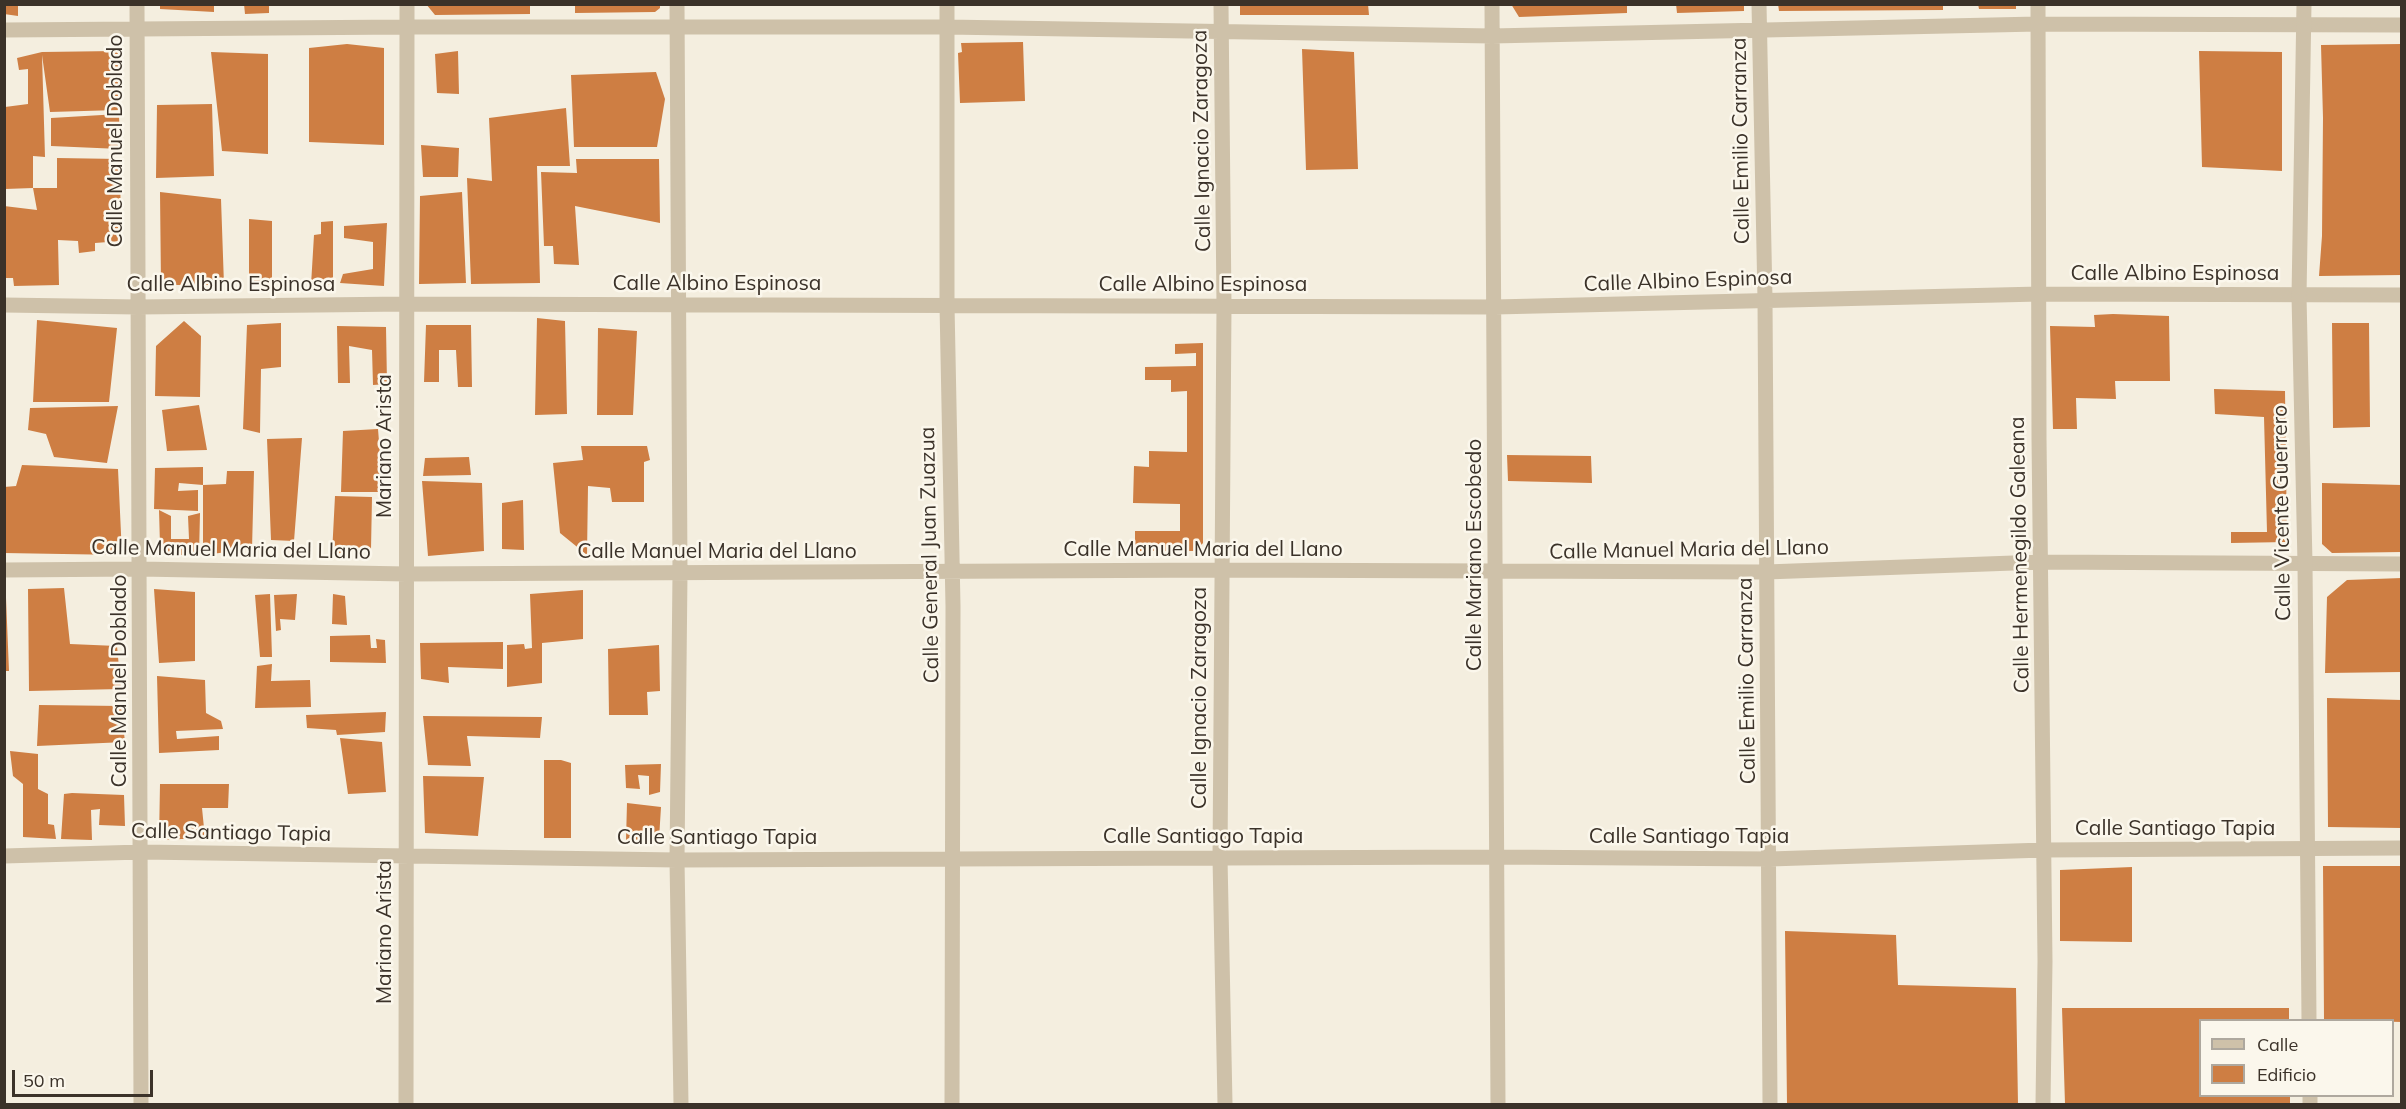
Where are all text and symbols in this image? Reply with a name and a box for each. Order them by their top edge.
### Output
street label: Calle Ignacio Zaragoza [1187,30,1217,252]
street label: Calle Manuel Doblado [103,35,129,247]
street label: Calle Emilio Carranza [1727,37,1755,245]
street label: Calle Albino Espinosa [2071,261,2279,287]
street label: Calle Albino Espinosa [1583,265,1793,297]
street label: Calle Albino Espinosa [613,271,821,297]
street label: Calle Albino Espinosa [127,272,335,298]
street label: Calle Albino Espinosa [1099,272,1307,298]
street label: Mariano Arista [372,374,398,518]
street label: Calle Vicente Guerrero [2268,405,2296,621]
street label: Calle Hermenegildo Galeana [2005,416,2035,694]
street label: Calle General Juan Zuazua [915,426,945,684]
street label: Calle Mariano Escobedo [1462,439,1488,671]
street label: Calle Manuel Maria del Llano [91,535,371,565]
street label: Calle Manuel Maria del Llano [1549,535,1829,565]
street label: Calle Manuel Maria del Llano [1063,537,1343,563]
street label: Calle Manuel Maria del Llano [577,539,857,565]
street label: Calle Manuel Doblado [107,575,133,787]
street label: Calle Emilio Carranza [1733,577,1761,785]
street label: Calle Ignacio Zaragoza [1187,587,1213,809]
street label: Calle Santiago Tapia [2075,816,2275,842]
street label: Calle Santiago Tapia [131,819,331,847]
street label: Calle Santiago Tapia [1103,824,1303,850]
street label: Calle Santiago Tapia [1589,824,1789,850]
street label: Calle Santiago Tapia [617,825,817,851]
street label: Mariano Arista [372,860,398,1004]
legend [2199,1019,2394,1097]
text: Calle [2257,1033,2298,1056]
scale bar [15,1058,156,1096]
text: Edificio [2257,1063,2316,1086]
text: 50 m [23,1069,65,1092]

